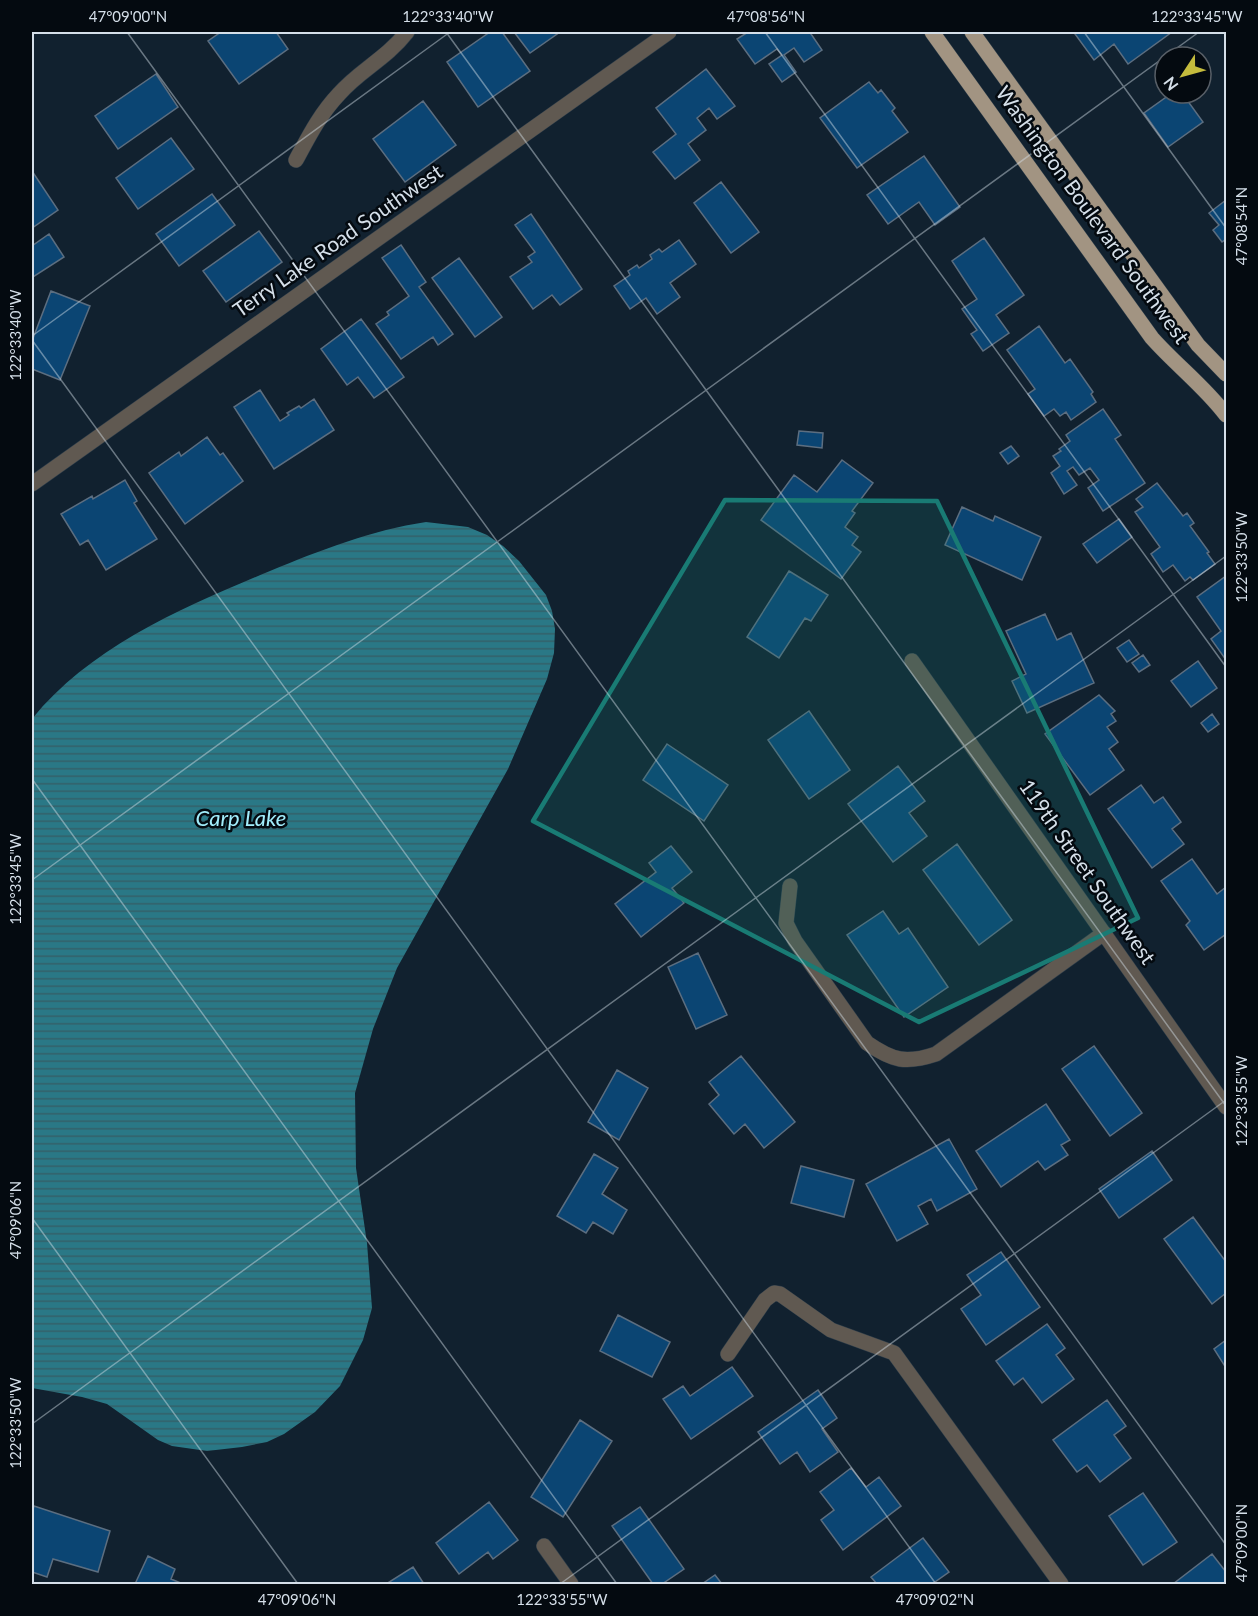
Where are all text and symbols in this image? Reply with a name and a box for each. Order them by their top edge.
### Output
text: 47°09'00"N [89,7,167,25]
text: 122°33'40"W [402,7,494,25]
text: 47°08'56"N [727,7,805,25]
text: 122°33'45"W [1151,7,1243,25]
north arrow [1153,45,1213,105]
text: N [1159,74,1182,95]
street label: Washington Boulevard Southwest [991,80,1195,348]
street label: Terry Lake Road Southwest [228,158,447,322]
text: 47°08'54"N [1232,187,1250,265]
text: 122°33'40"W [6,289,24,381]
text: 122°33'50"W [1232,511,1250,603]
street label: 119th Street Southwest [1015,774,1162,969]
water label: Carp Lake [196,804,286,831]
text: 122°33'45"W [6,833,24,925]
text: 122°33'55"W [1232,1055,1250,1147]
text: 47°09'06"N [6,1181,24,1259]
text: 122°33'50"W [6,1377,24,1469]
text: 47°09'00"N [1232,1504,1250,1582]
text: 47°09'06"N [258,1590,336,1608]
text: 122°33'55"W [516,1590,608,1608]
text: 47°09'02"N [896,1590,974,1608]

